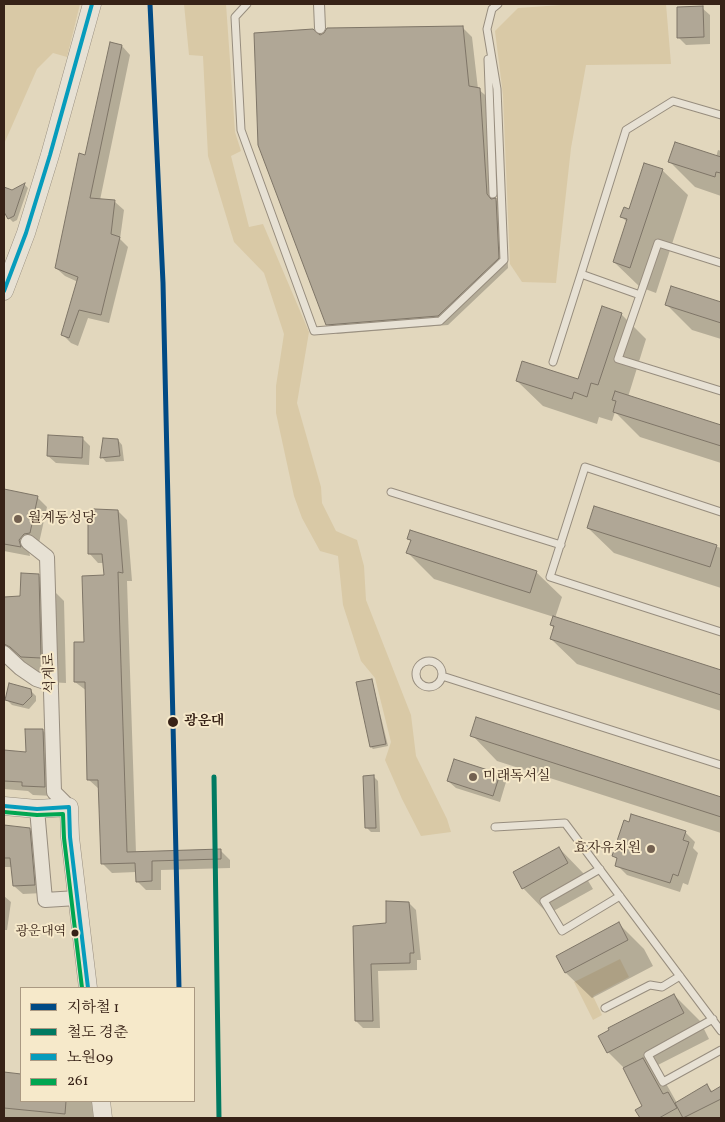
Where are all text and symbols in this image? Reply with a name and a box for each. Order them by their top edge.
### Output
place label: 월계동성당 [28,511,96,527]
marker: 월계동성당 [12,513,24,525]
street label: 석계로 [42,652,60,694]
place label: 광운대 [184,714,225,730]
marker: 광운대 [166,715,180,729]
place label: 미래독서실 [483,769,551,785]
marker: 미래독서실 [467,771,479,783]
place label: 효자유치원 [573,841,641,857]
marker: 효자유치원 [645,843,657,855]
place label: 광운대역 [16,925,66,941]
marker: 광운대역 [70,928,80,938]
legend [20,987,195,1102]
text: 지하철 1 [67,998,119,1019]
text: 철도 경춘 [67,1023,128,1044]
text: 노원09 [67,1048,113,1069]
text: 261 [67,1071,88,1092]

